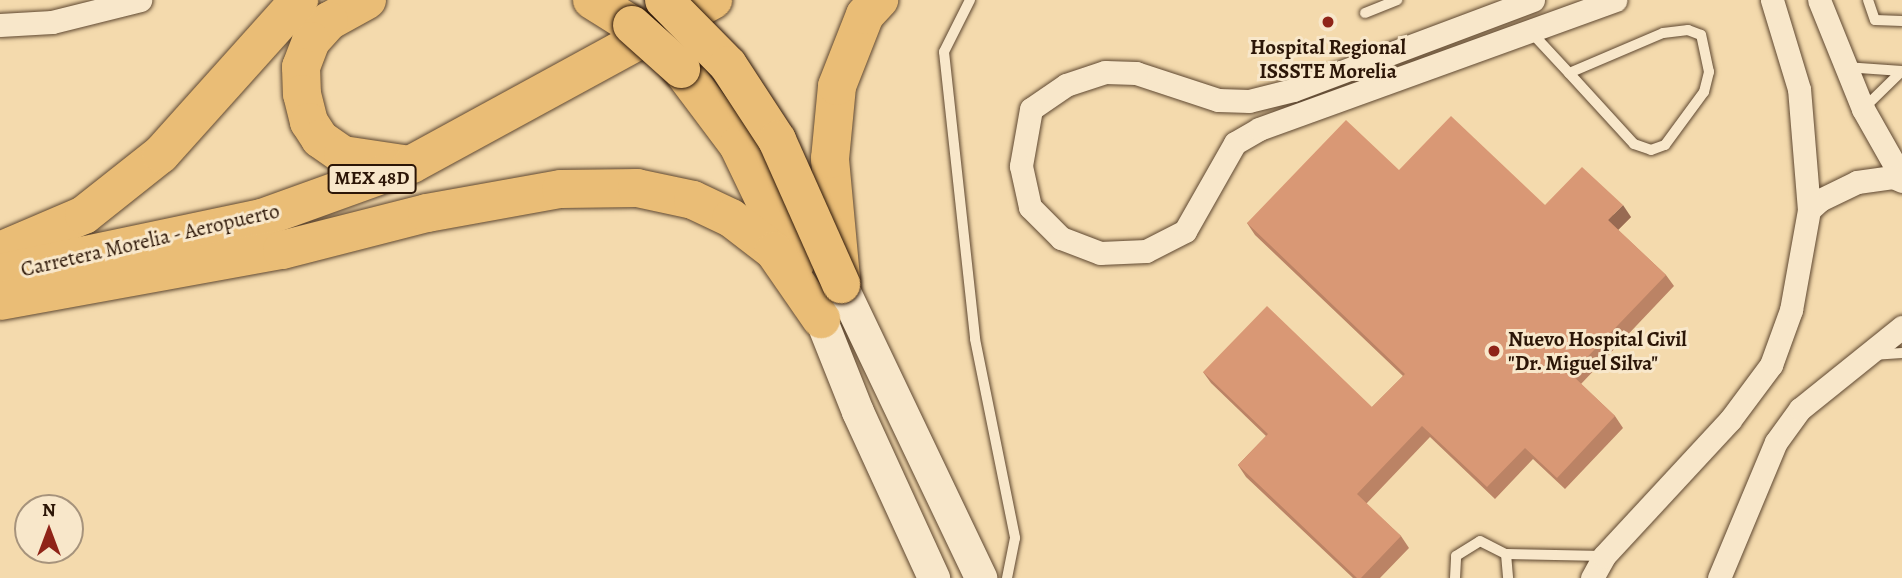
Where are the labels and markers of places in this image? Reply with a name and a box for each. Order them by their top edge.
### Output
marker: Hospital Regional ISSSTE Morelia [1318,12,1338,32]
place label: Hospital Regional ISSSTE Morelia [1250,34,1406,84]
place label: Nuevo Hospital Civil "Dr. Miguel Silva" [1508,326,1687,376]
marker: Nuevo Hospital Civil "Dr. Miguel Silva" [1486,343,1502,359]

